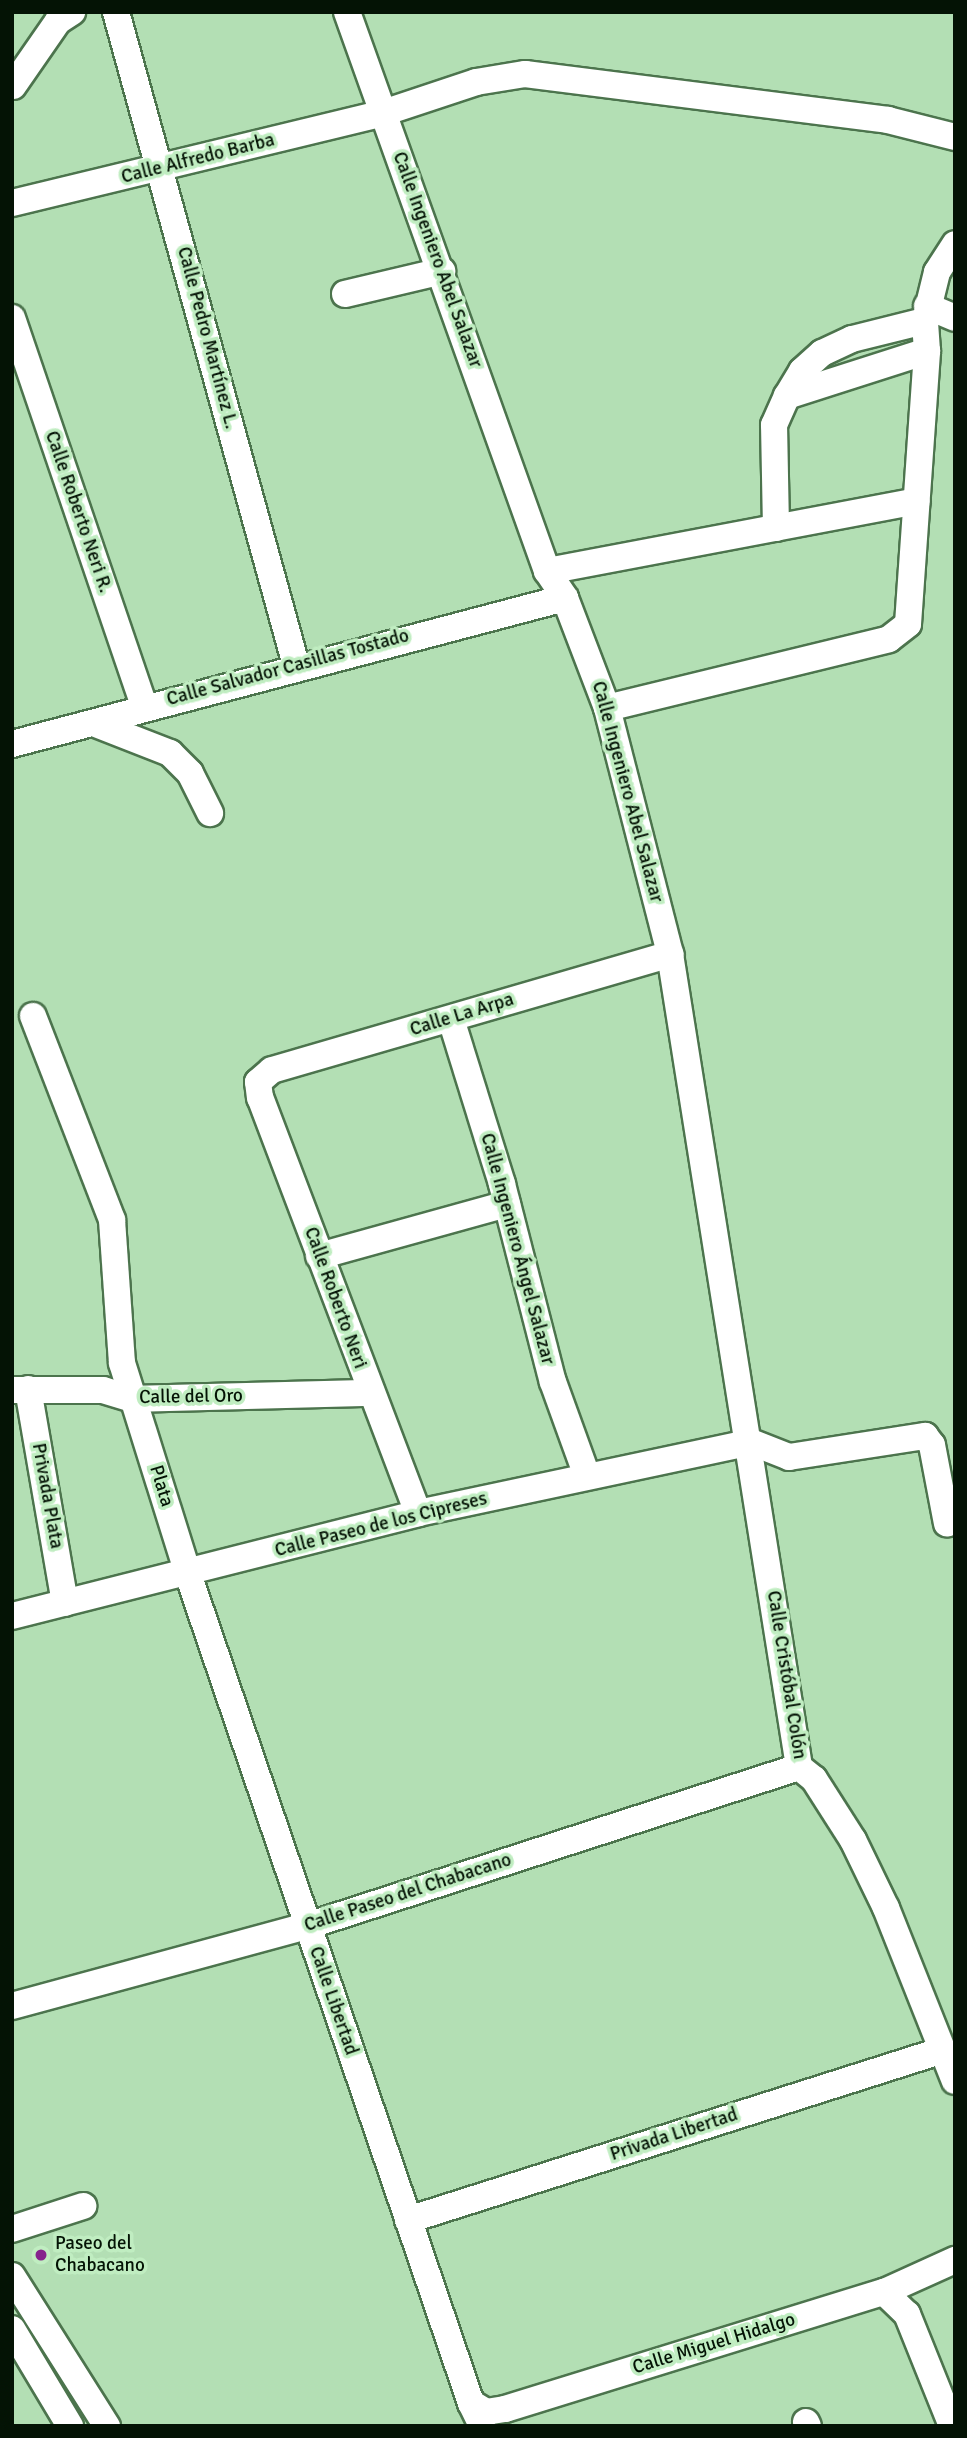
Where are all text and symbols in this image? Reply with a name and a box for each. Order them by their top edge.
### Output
street label: Calle Alfredo Barba [119,129,277,189]
street label: Calle Ingeniero Abel Salazar [387,149,487,371]
street label: Calle Pedro Martínez L. [172,244,242,432]
street label: Calle Roberto Neri R. [40,428,116,596]
street label: Calle Salvador Casillas Tostado [164,625,412,711]
street label: Calle Ingeniero Abel Salazar [586,679,668,905]
street label: Calle La Arpa [407,988,517,1042]
street label: Calle Ingeniero Ángel Salazar [475,1131,559,1367]
street label: Calle Roberto Neri [299,1224,371,1372]
street label: Calle del Oro [139,1385,243,1409]
street label: Privada Plata [26,1441,68,1551]
street label: Plata [144,1463,178,1509]
street label: Calle Paseo de los Cipreses [273,1488,489,1562]
street label: Calle Cristóbal Colón [761,1589,811,1761]
street label: Calle Paseo del Chabacano [302,1849,514,1937]
street label: Calle Libertad [304,1944,362,2058]
street label: Privada Libertad [607,2104,741,2166]
place label: Paseo del Chabacano [55,2233,145,2277]
marker: Paseo del Chabacano [33,2247,49,2263]
street label: Calle Miguel Hidalgo [630,2308,798,2380]

